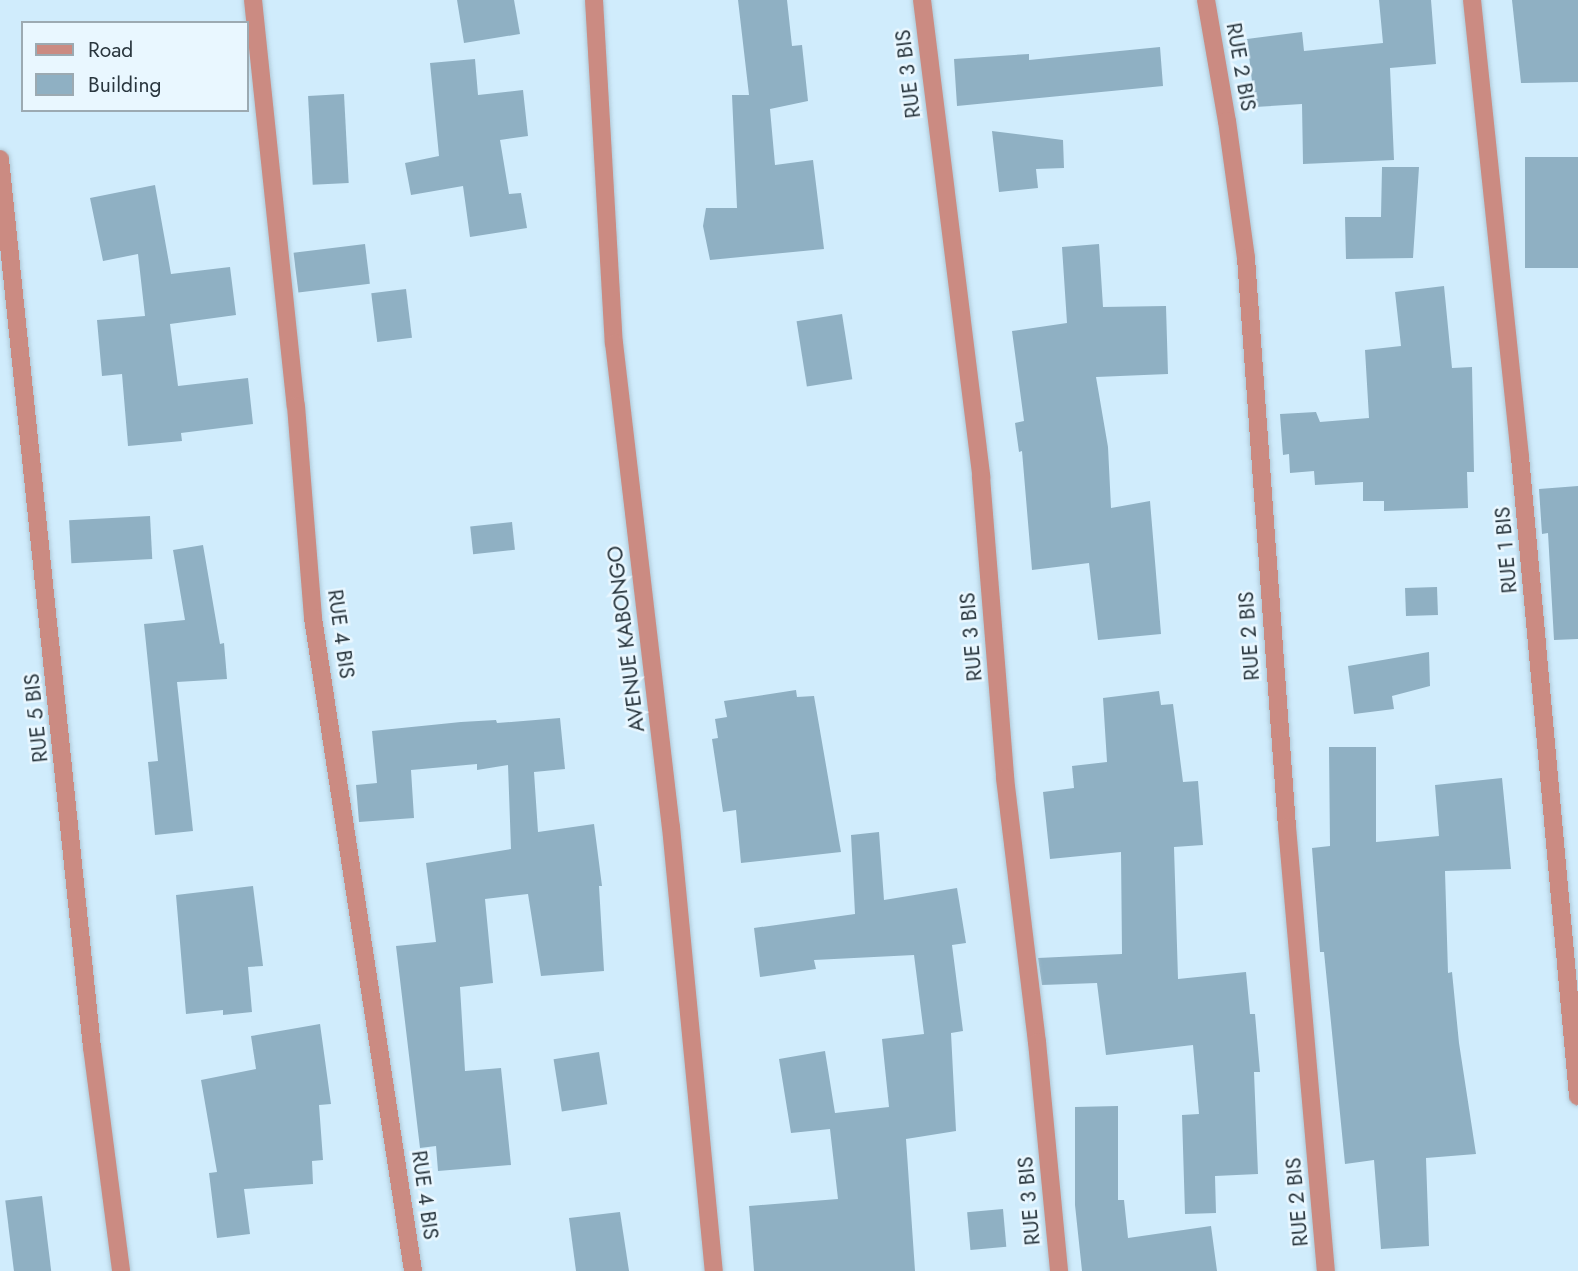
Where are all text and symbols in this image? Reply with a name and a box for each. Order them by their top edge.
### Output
legend [21,21,248,112]
street label: RUE 2 BIS [1221,21,1261,113]
street label: RUE 3 BIS [890,28,926,120]
text: Road [88,35,133,65]
text: Building [88,70,161,100]
street label: RUE 1 BIS [1490,506,1522,594]
street label: AVENUE KABONGO [602,544,650,734]
street label: RUE 4 BIS [322,588,360,680]
street label: RUE 2 BIS [1233,591,1265,681]
street label: RUE 3 BIS [955,592,987,682]
street label: RUE 5 BIS [19,672,53,764]
street label: RUE 4 BIS [406,1149,444,1241]
street label: RUE 3 BIS [1013,1156,1045,1246]
street label: RUE 2 BIS [1281,1156,1313,1248]

